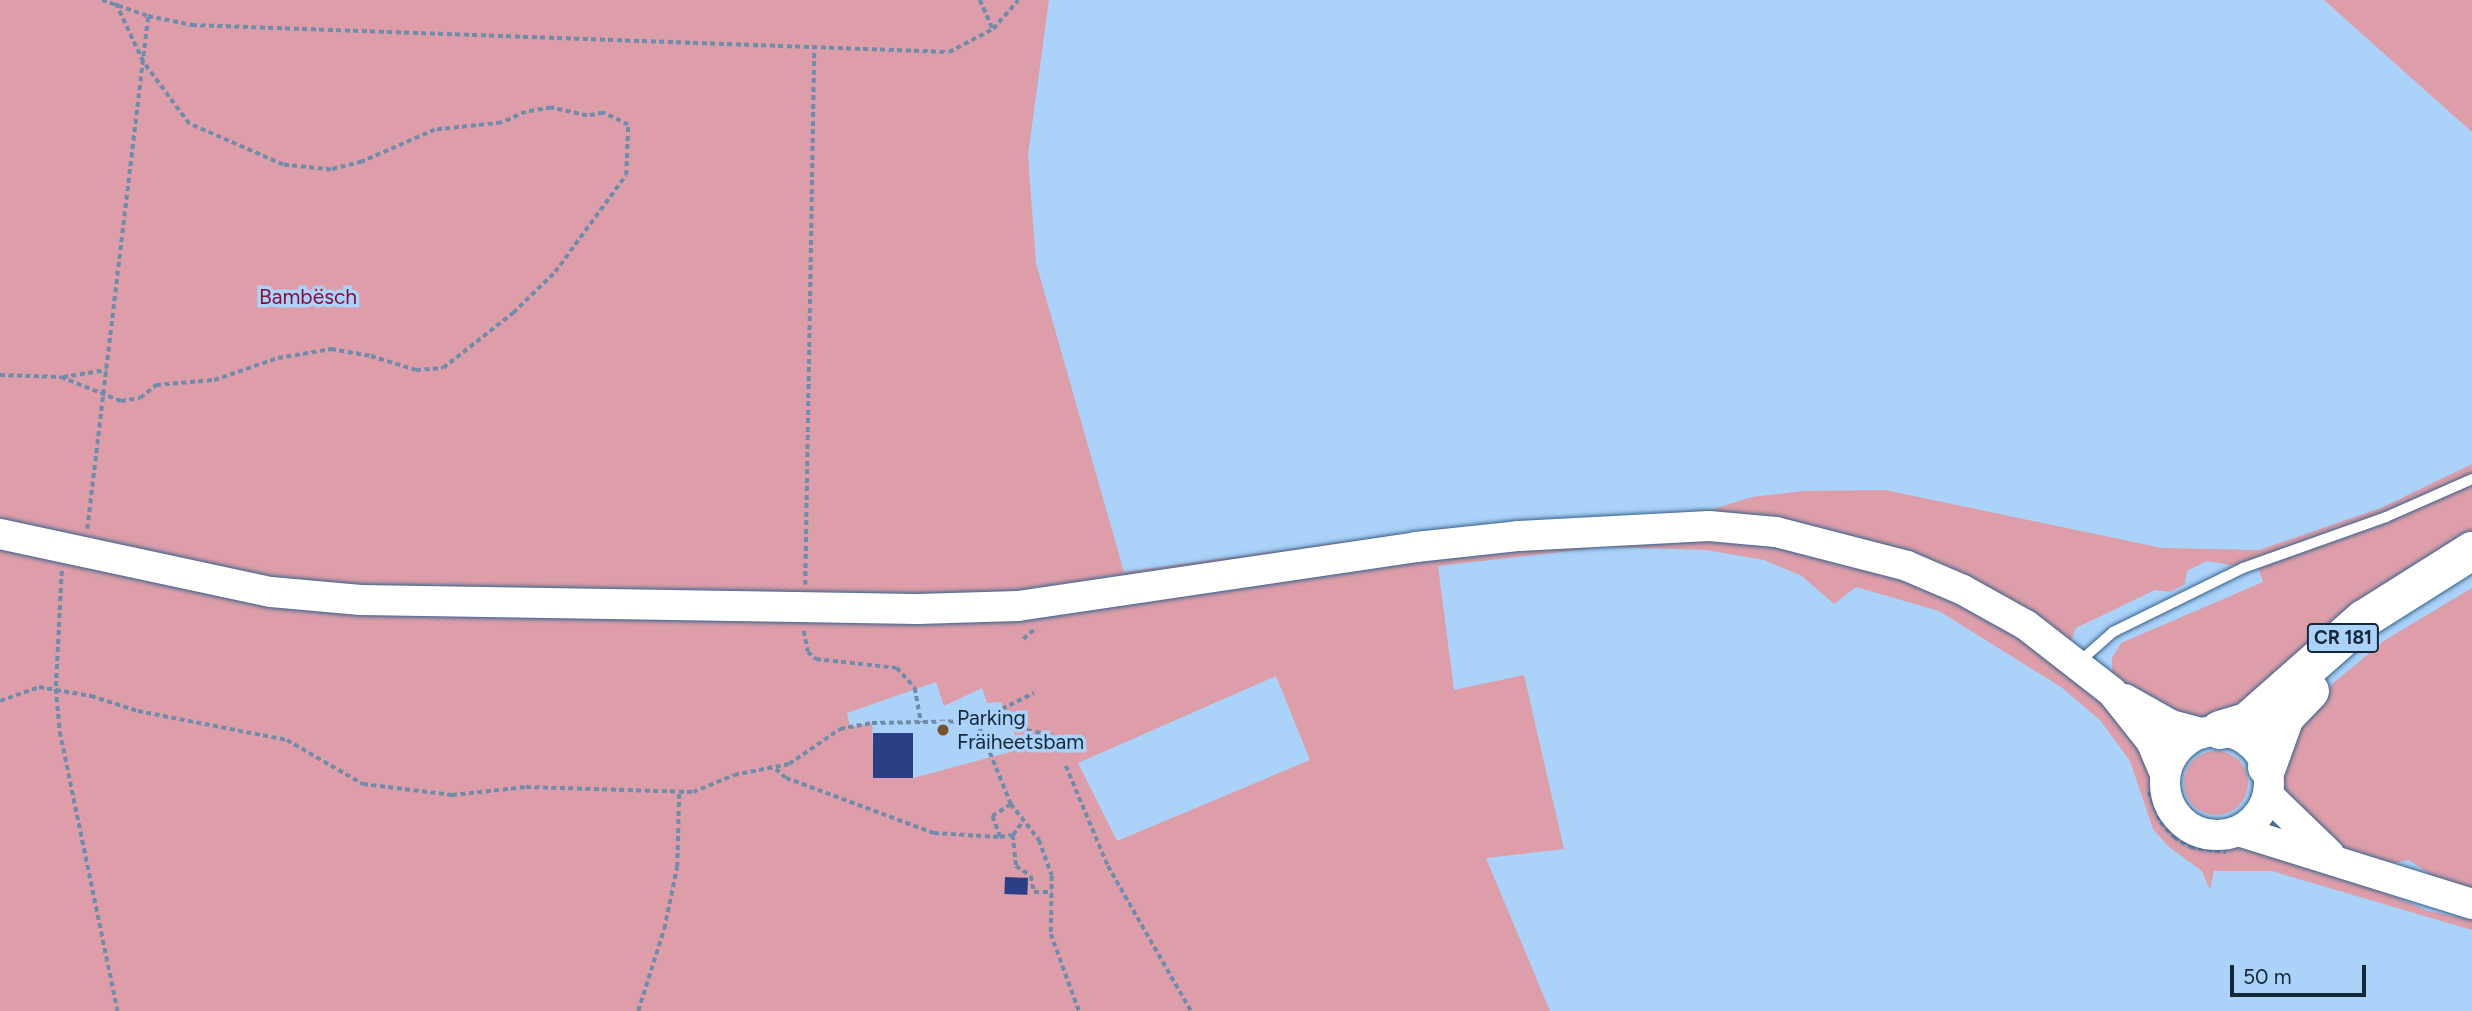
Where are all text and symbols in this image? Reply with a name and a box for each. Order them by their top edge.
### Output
park label: Bambësch [259,284,357,310]
road number: CR 181 [2306,622,2380,653]
place label: Parking Fräiheetsbam [957,705,1084,755]
marker: Parking Fräiheetsbam [935,722,951,738]
scale bar [2234,951,2370,995]
text: 50 m [2243,964,2292,989]

